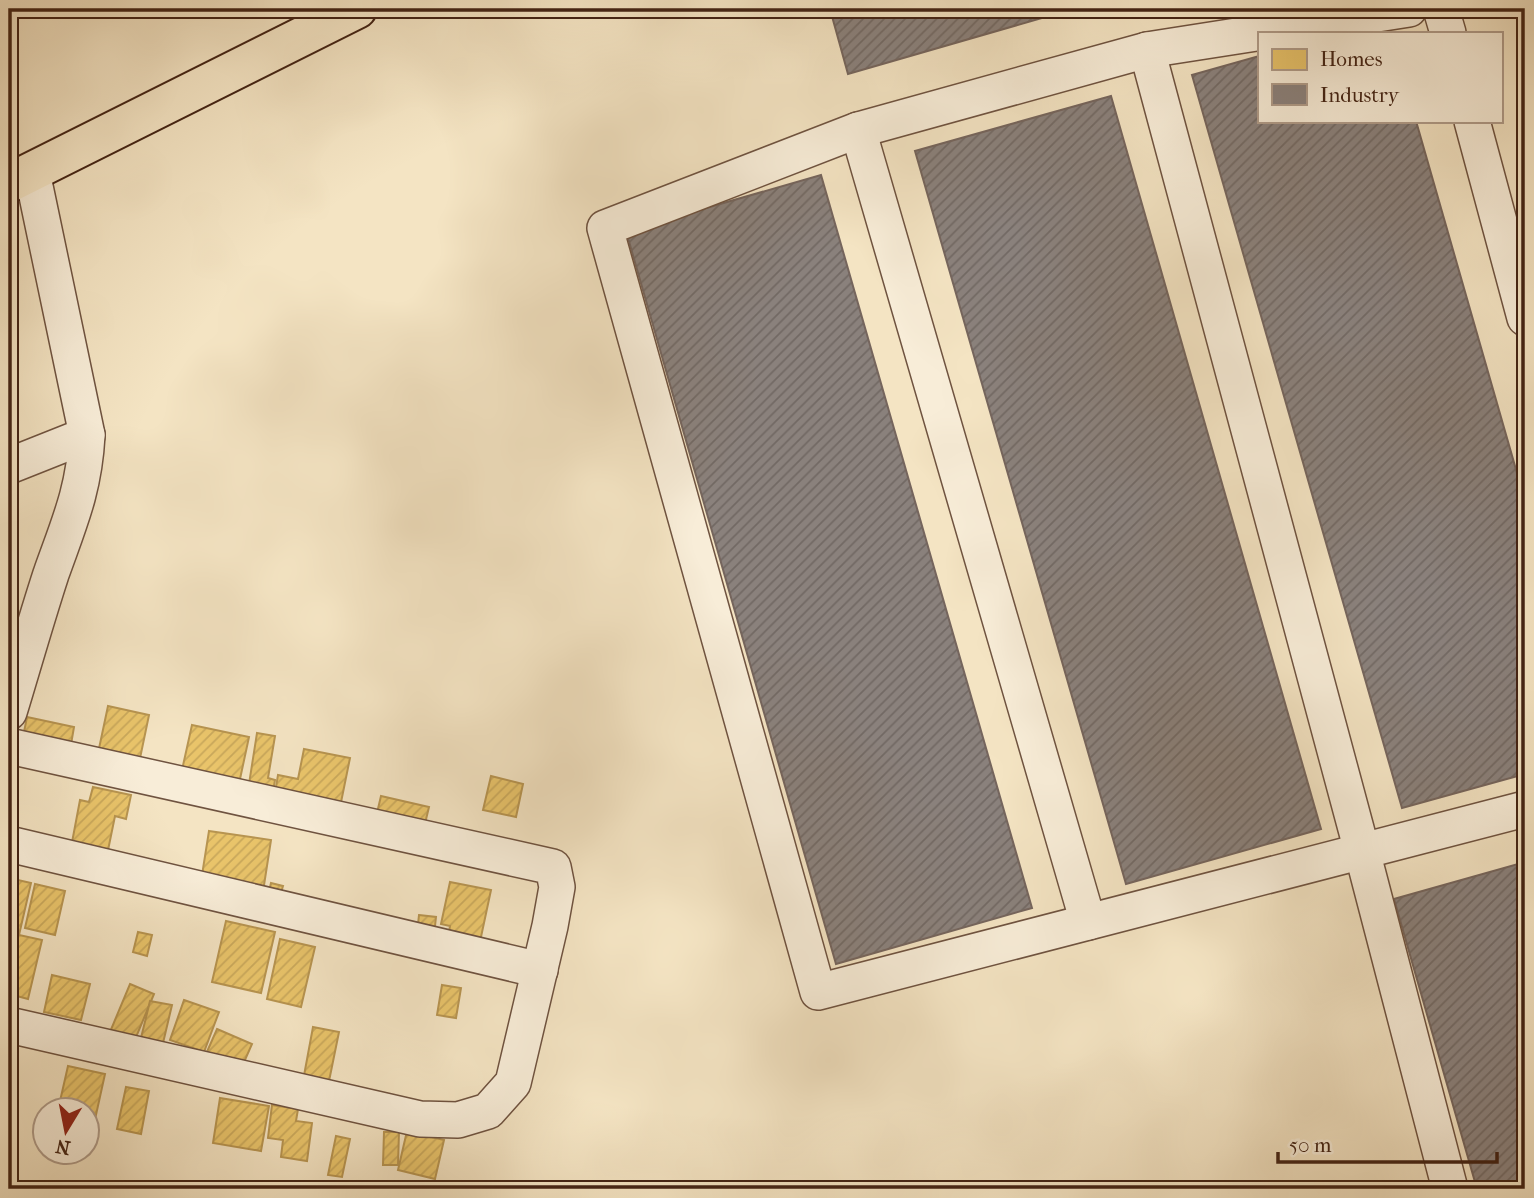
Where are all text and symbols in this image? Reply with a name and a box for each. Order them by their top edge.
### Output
legend [1258,32,1502,122]
text: Homes [1320,47,1383,71]
text: Industry [1320,83,1400,107]
north arrow [32,1096,102,1166]
scale bar [1278,1121,1497,1165]
text: 50 m [1289,1133,1332,1157]
text: N [54,1135,72,1159]

